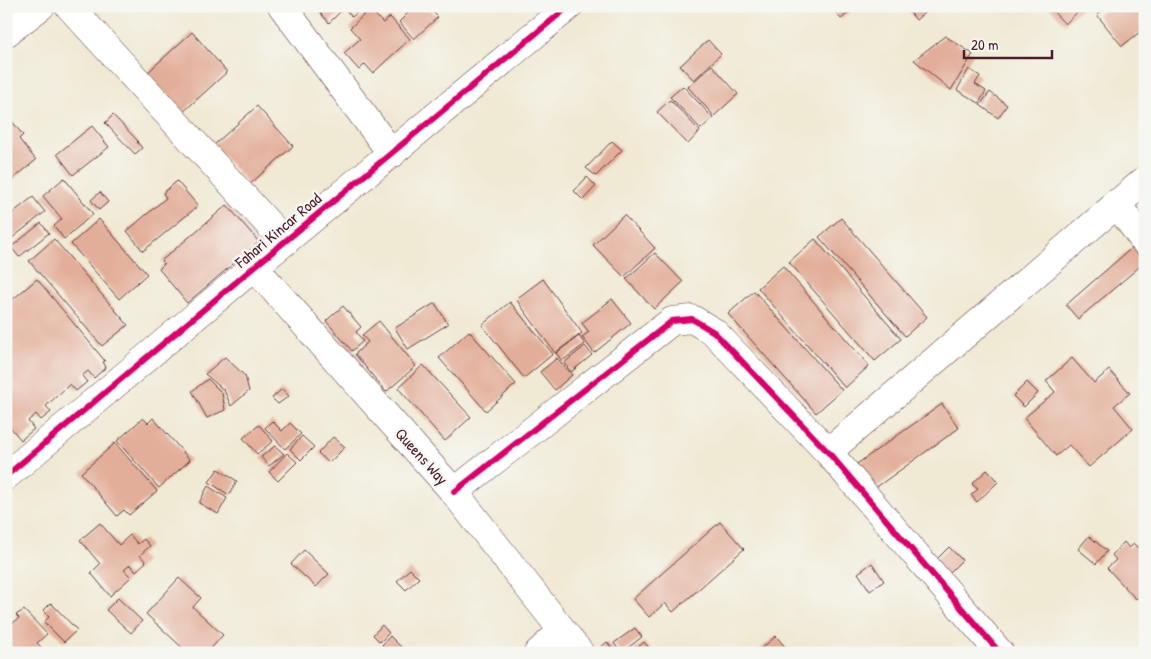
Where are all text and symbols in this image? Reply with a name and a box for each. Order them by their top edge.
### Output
scale bar [964,28,1051,60]
text: 20 m [971,34,998,55]
street label: Fahari Kincar Road [229,187,326,273]
street label: Queens Way [391,423,454,489]

